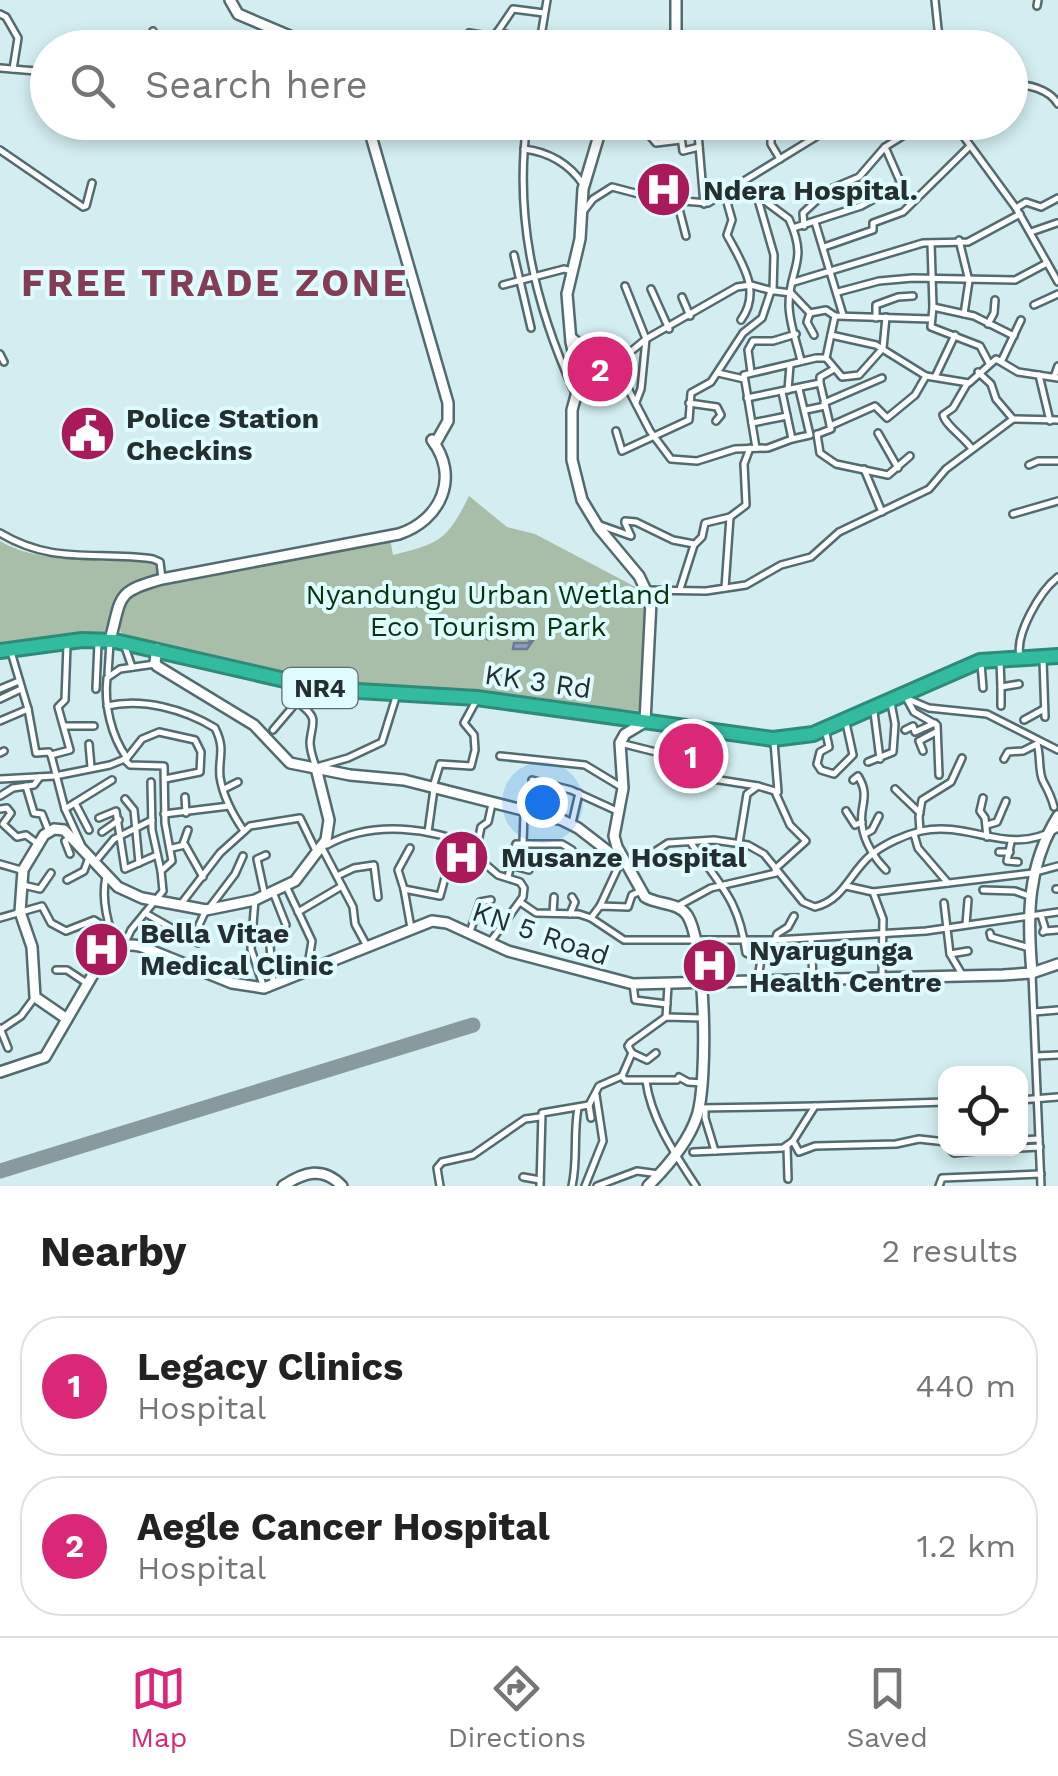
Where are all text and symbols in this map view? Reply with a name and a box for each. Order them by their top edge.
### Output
search box [30,30,1028,140]
icon: search [65,58,120,113]
text: Search here [145,63,368,107]
hospital icon: Ndera Hospital. [634,160,694,220]
place label: Ndera Hospital. [703,174,918,207]
district label: FREE TRADE ZONE [21,261,409,305]
pin: 2 [568,332,632,406]
place label: Police Station Checkins [126,402,319,467]
public building icon: Police Station Checkins [57,404,117,464]
park label: Nyandungu Urban Wetland Eco Tourism Park [305,578,671,643]
street label: KK 3 Rd [482,658,593,705]
road number: NR4 [282,668,358,708]
pin: 1 [658,718,724,794]
your location [517,777,568,828]
hospital icon: Musanze Hospital [432,827,492,887]
place label: Musanze Hospital [501,841,748,874]
street label: KN 5 Road [468,895,614,972]
place label: Bella Vitae Medical Clinic [140,917,334,982]
hospital icon: Bella Vitae Medical Clinic [71,919,131,979]
place label: Nyarugunga Health Centre [749,934,942,999]
hospital icon: Nyarugunga Health Centre [680,936,740,996]
map controls [938,1066,1028,1156]
button: locate [938,1066,1028,1156]
text: Nearby [40,1227,187,1276]
text: 2 results [881,1232,1018,1270]
text: Legacy Clinics [137,1345,403,1389]
text: 1 [68,1367,81,1405]
text: 440 m [916,1367,1016,1405]
text: Hospital [137,1389,266,1427]
text: Aegle Cancer Hospital [137,1505,550,1549]
text: 2 [65,1527,84,1565]
text: 1.2 km [917,1527,1016,1565]
text: Hospital [137,1549,266,1587]
tab: Map [130,1661,187,1754]
tab: Directions [448,1661,586,1754]
tab: Saved [846,1661,928,1754]

